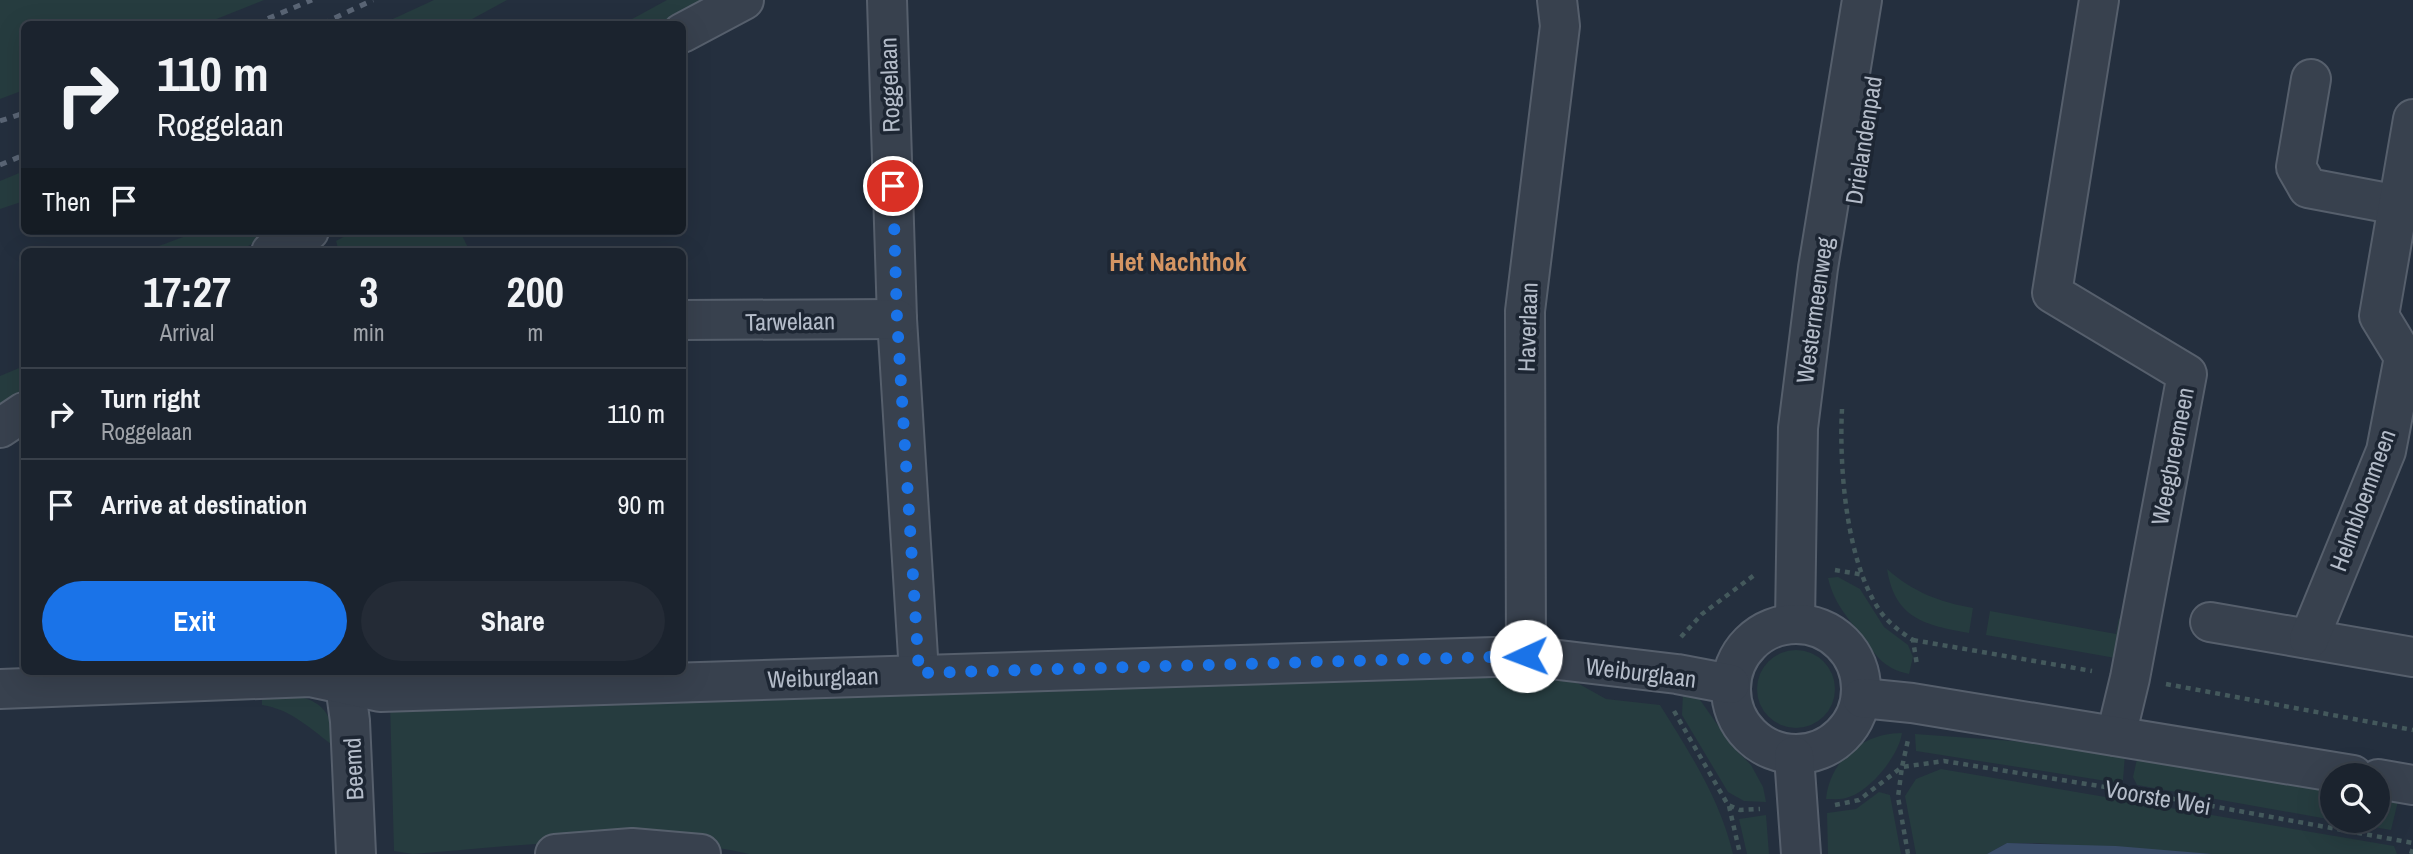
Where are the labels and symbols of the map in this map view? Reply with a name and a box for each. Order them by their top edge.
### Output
street label: Roggelaan [871,37,907,133]
street label: Drielandenpad [1837,74,1889,206]
pin [863,156,923,216]
street label: Westermeenweg [1788,235,1840,385]
district label: Het Nachthok [1109,244,1247,279]
street label: Haverlaan [1509,282,1545,372]
street label: Tarwelaan [745,304,835,338]
street label: Weegbreemeen [2143,384,2201,528]
street label: Helmbloemmeen [2322,425,2402,575]
position arrow [1489,619,1563,693]
street label: Weiburglaan [1584,649,1698,695]
street label: Weiburglaan [767,659,879,695]
street label: Beemd [335,737,371,801]
street label: Voorste Wei [2103,772,2213,822]

